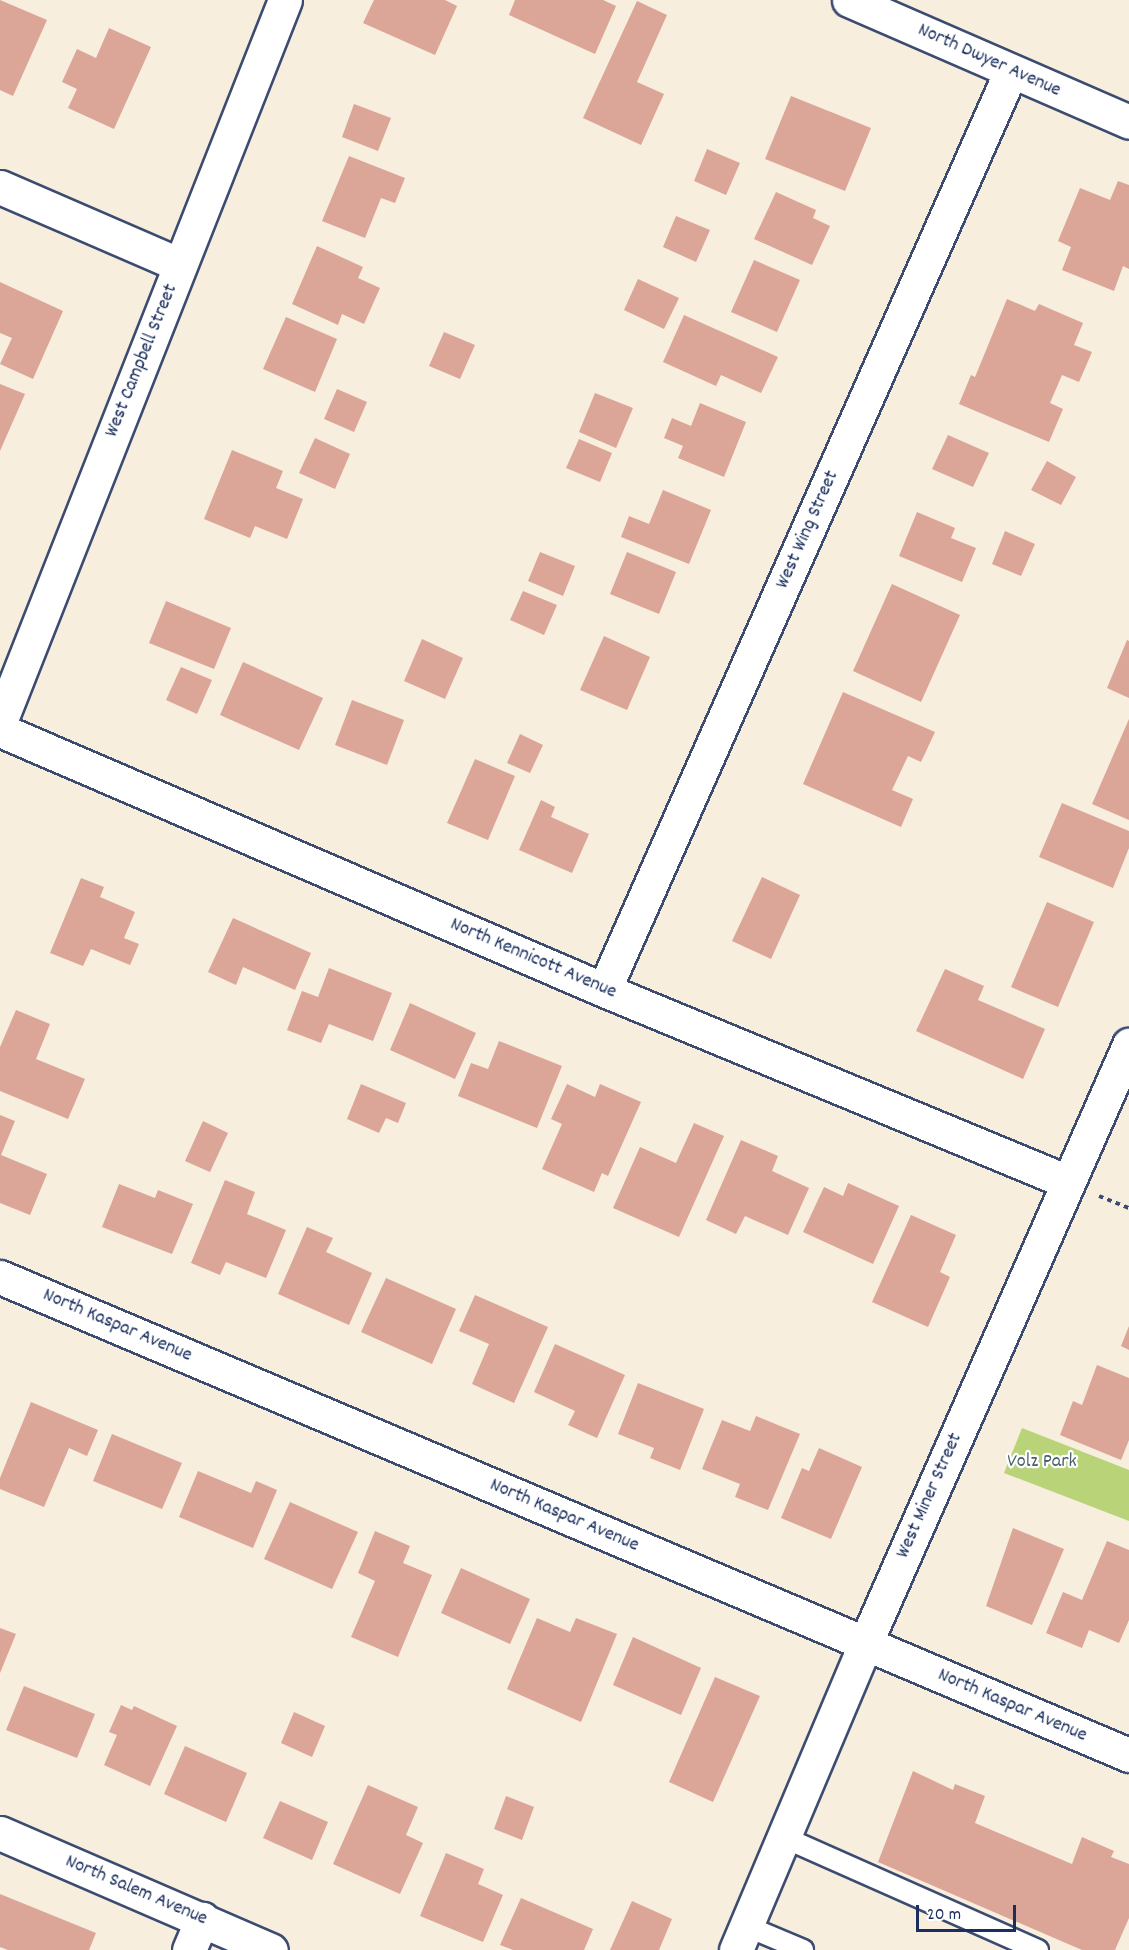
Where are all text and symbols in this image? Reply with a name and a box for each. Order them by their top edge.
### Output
street label: North Dwyer Avenue [914,19,1064,103]
street label: West Campbell Street [100,281,184,441]
street label: West Wing Street [771,467,845,593]
street label: North Kennicott Avenue [446,913,620,1005]
street label: North Kaspar Avenue [39,1284,195,1368]
street label: West Miner Street [892,1430,968,1562]
park label: Volz Park [1007,1450,1077,1474]
street label: North Kaspar Avenue [486,1474,642,1558]
street label: North Kaspar Avenue [934,1664,1090,1748]
street label: North Salem Avenue [61,1850,211,1932]
scale bar [919,1893,1020,1931]
text: 20 m [927,1903,961,1928]

